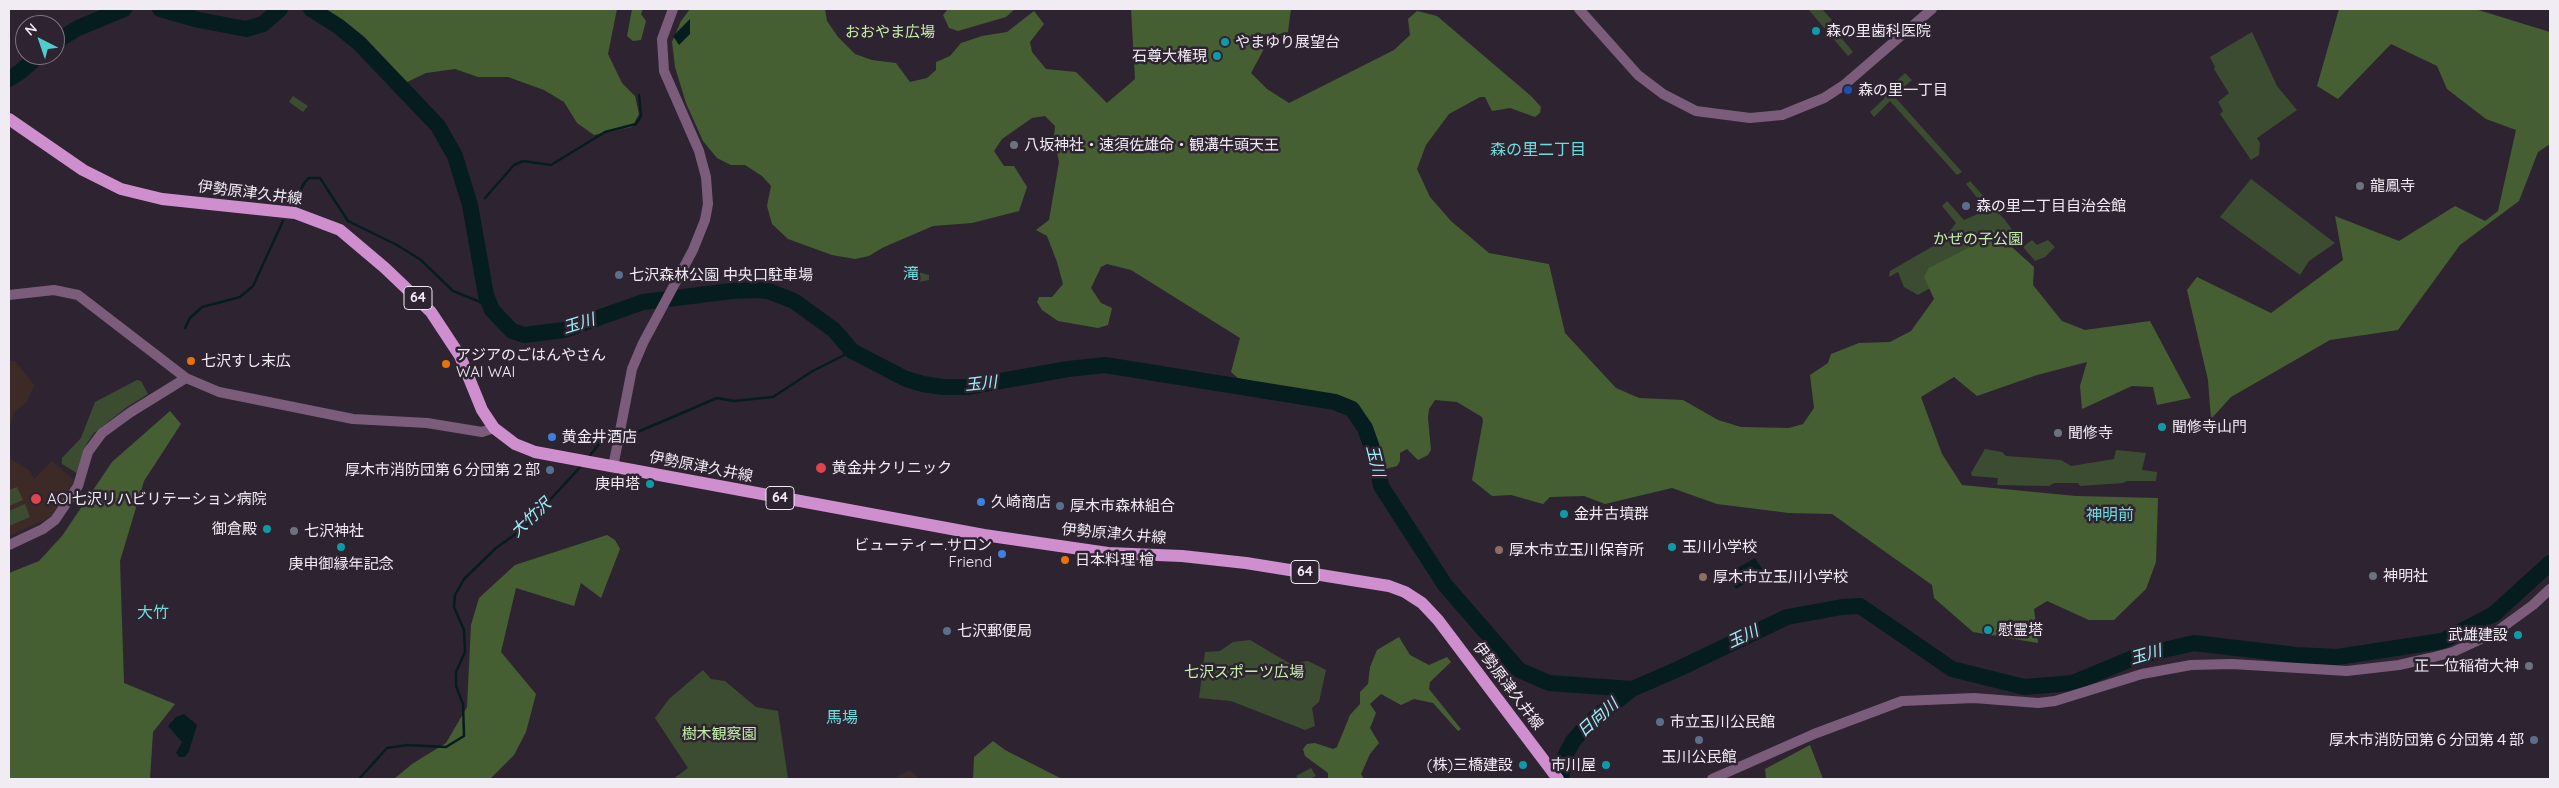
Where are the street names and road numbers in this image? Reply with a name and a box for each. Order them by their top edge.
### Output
street label: 伊勢原津久井線 [197,178,303,208]
road number: 64 [404,286,432,310]
street label: 伊勢原津久井線 [648,448,754,486]
road number: 64 [766,486,794,509]
street label: 伊勢原津久井線 [1061,520,1167,548]
road number: 64 [1291,560,1319,584]
street label: 伊勢原津久井線 [1469,639,1547,733]

